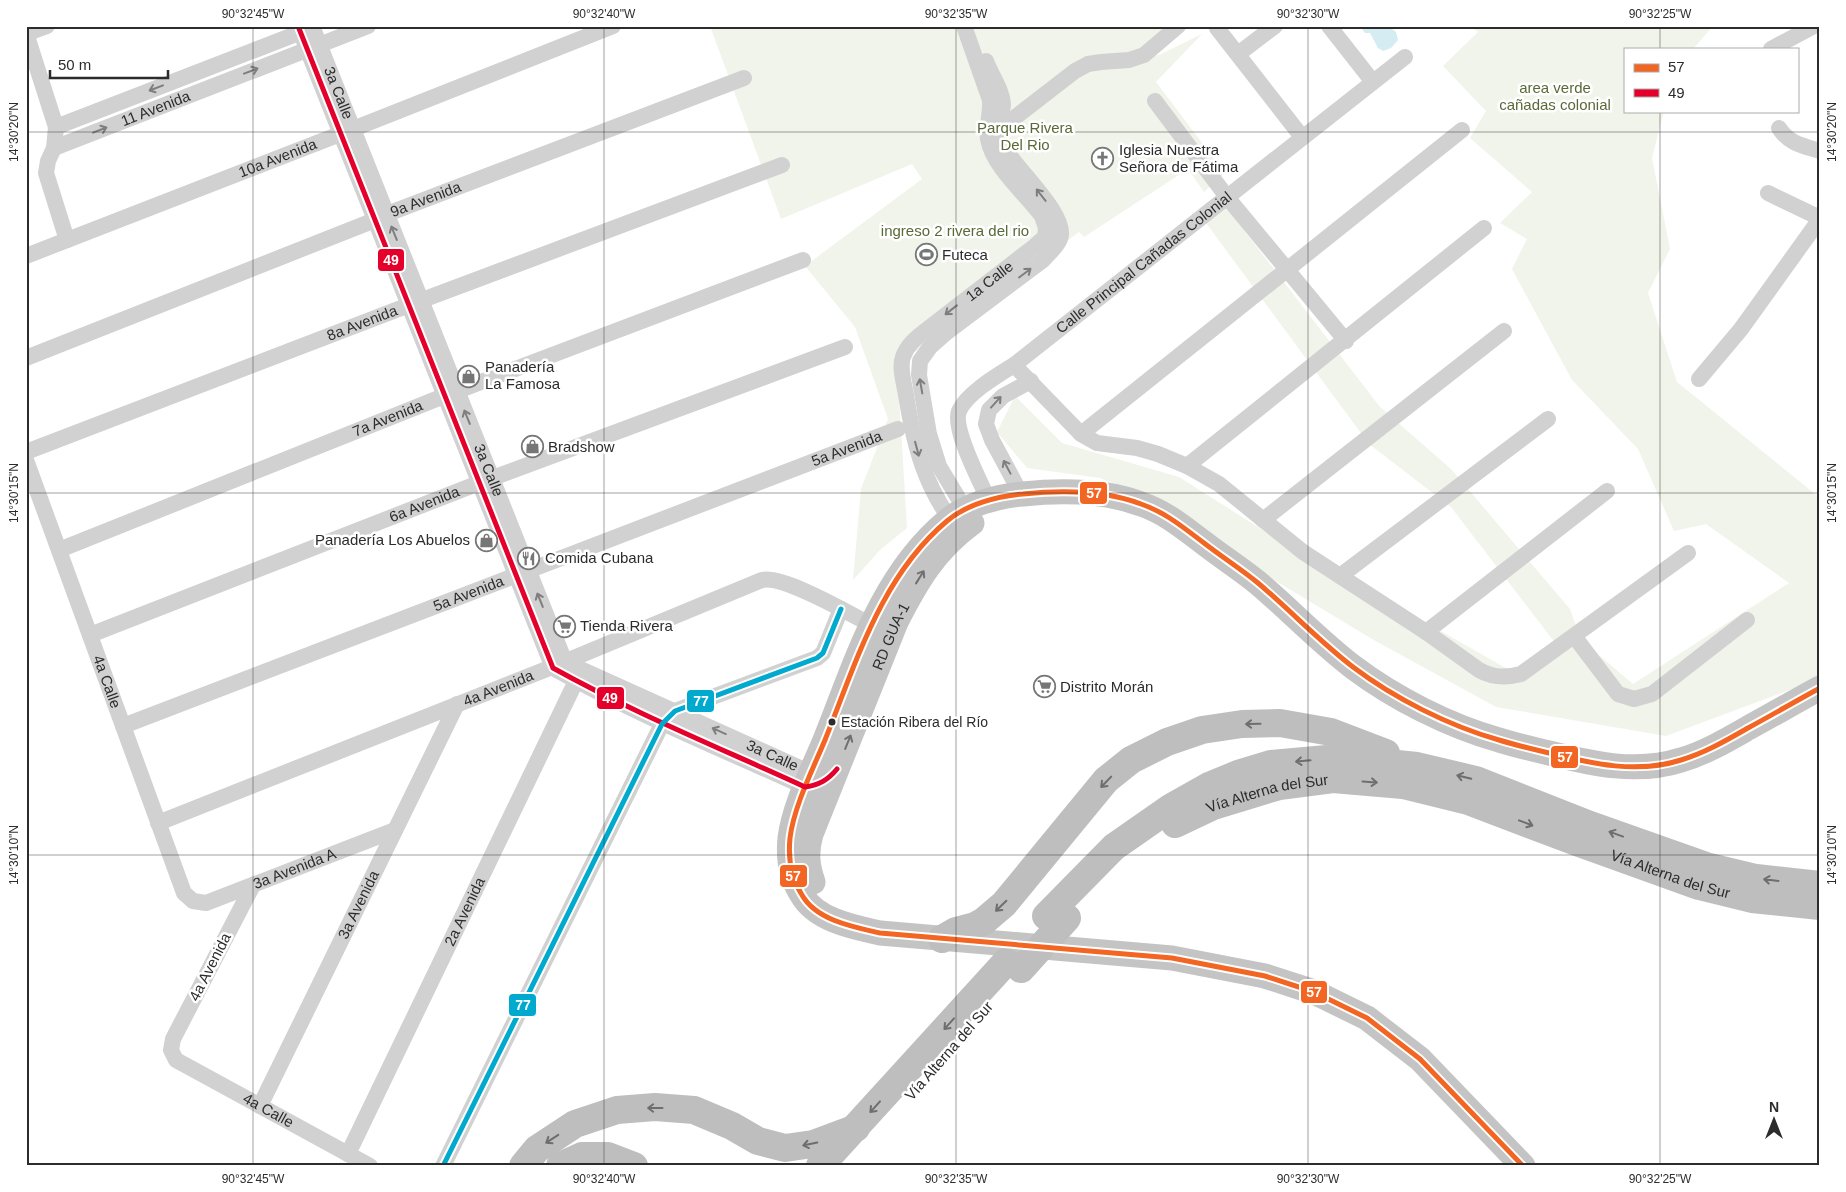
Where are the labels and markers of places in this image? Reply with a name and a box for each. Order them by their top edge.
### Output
place label: Iglesia Nuestra Señora de Fátima [1119,141,1239,175]
church icon: Iglesia Nuestra Señora de Fátima [1091,147,1115,171]
sports icon: Futeca [914,243,938,267]
place label: Futeca [942,246,989,263]
place label: Panadería La Famosa [485,358,561,392]
shop icon: Panadería La Famosa [457,364,481,388]
shop icon: Bradshow [520,435,544,459]
place label: Bradshow [548,438,615,455]
shop icon: Panadería Los Abuelos [474,528,498,552]
place label: Panadería Los Abuelos [315,531,470,548]
restaurant icon: Comida Cubana [517,546,541,570]
place label: Comida Cubana [545,549,654,566]
supermarket icon: Tienda Rivera [552,614,576,638]
place label: Tienda Rivera [580,617,673,634]
supermarket icon: Distrito Morán [1032,675,1056,699]
place label: Distrito Morán [1060,678,1153,695]
place label: Estación Ribera del Río [841,714,988,730]
marker: Estación Ribera del Río [827,717,837,727]

